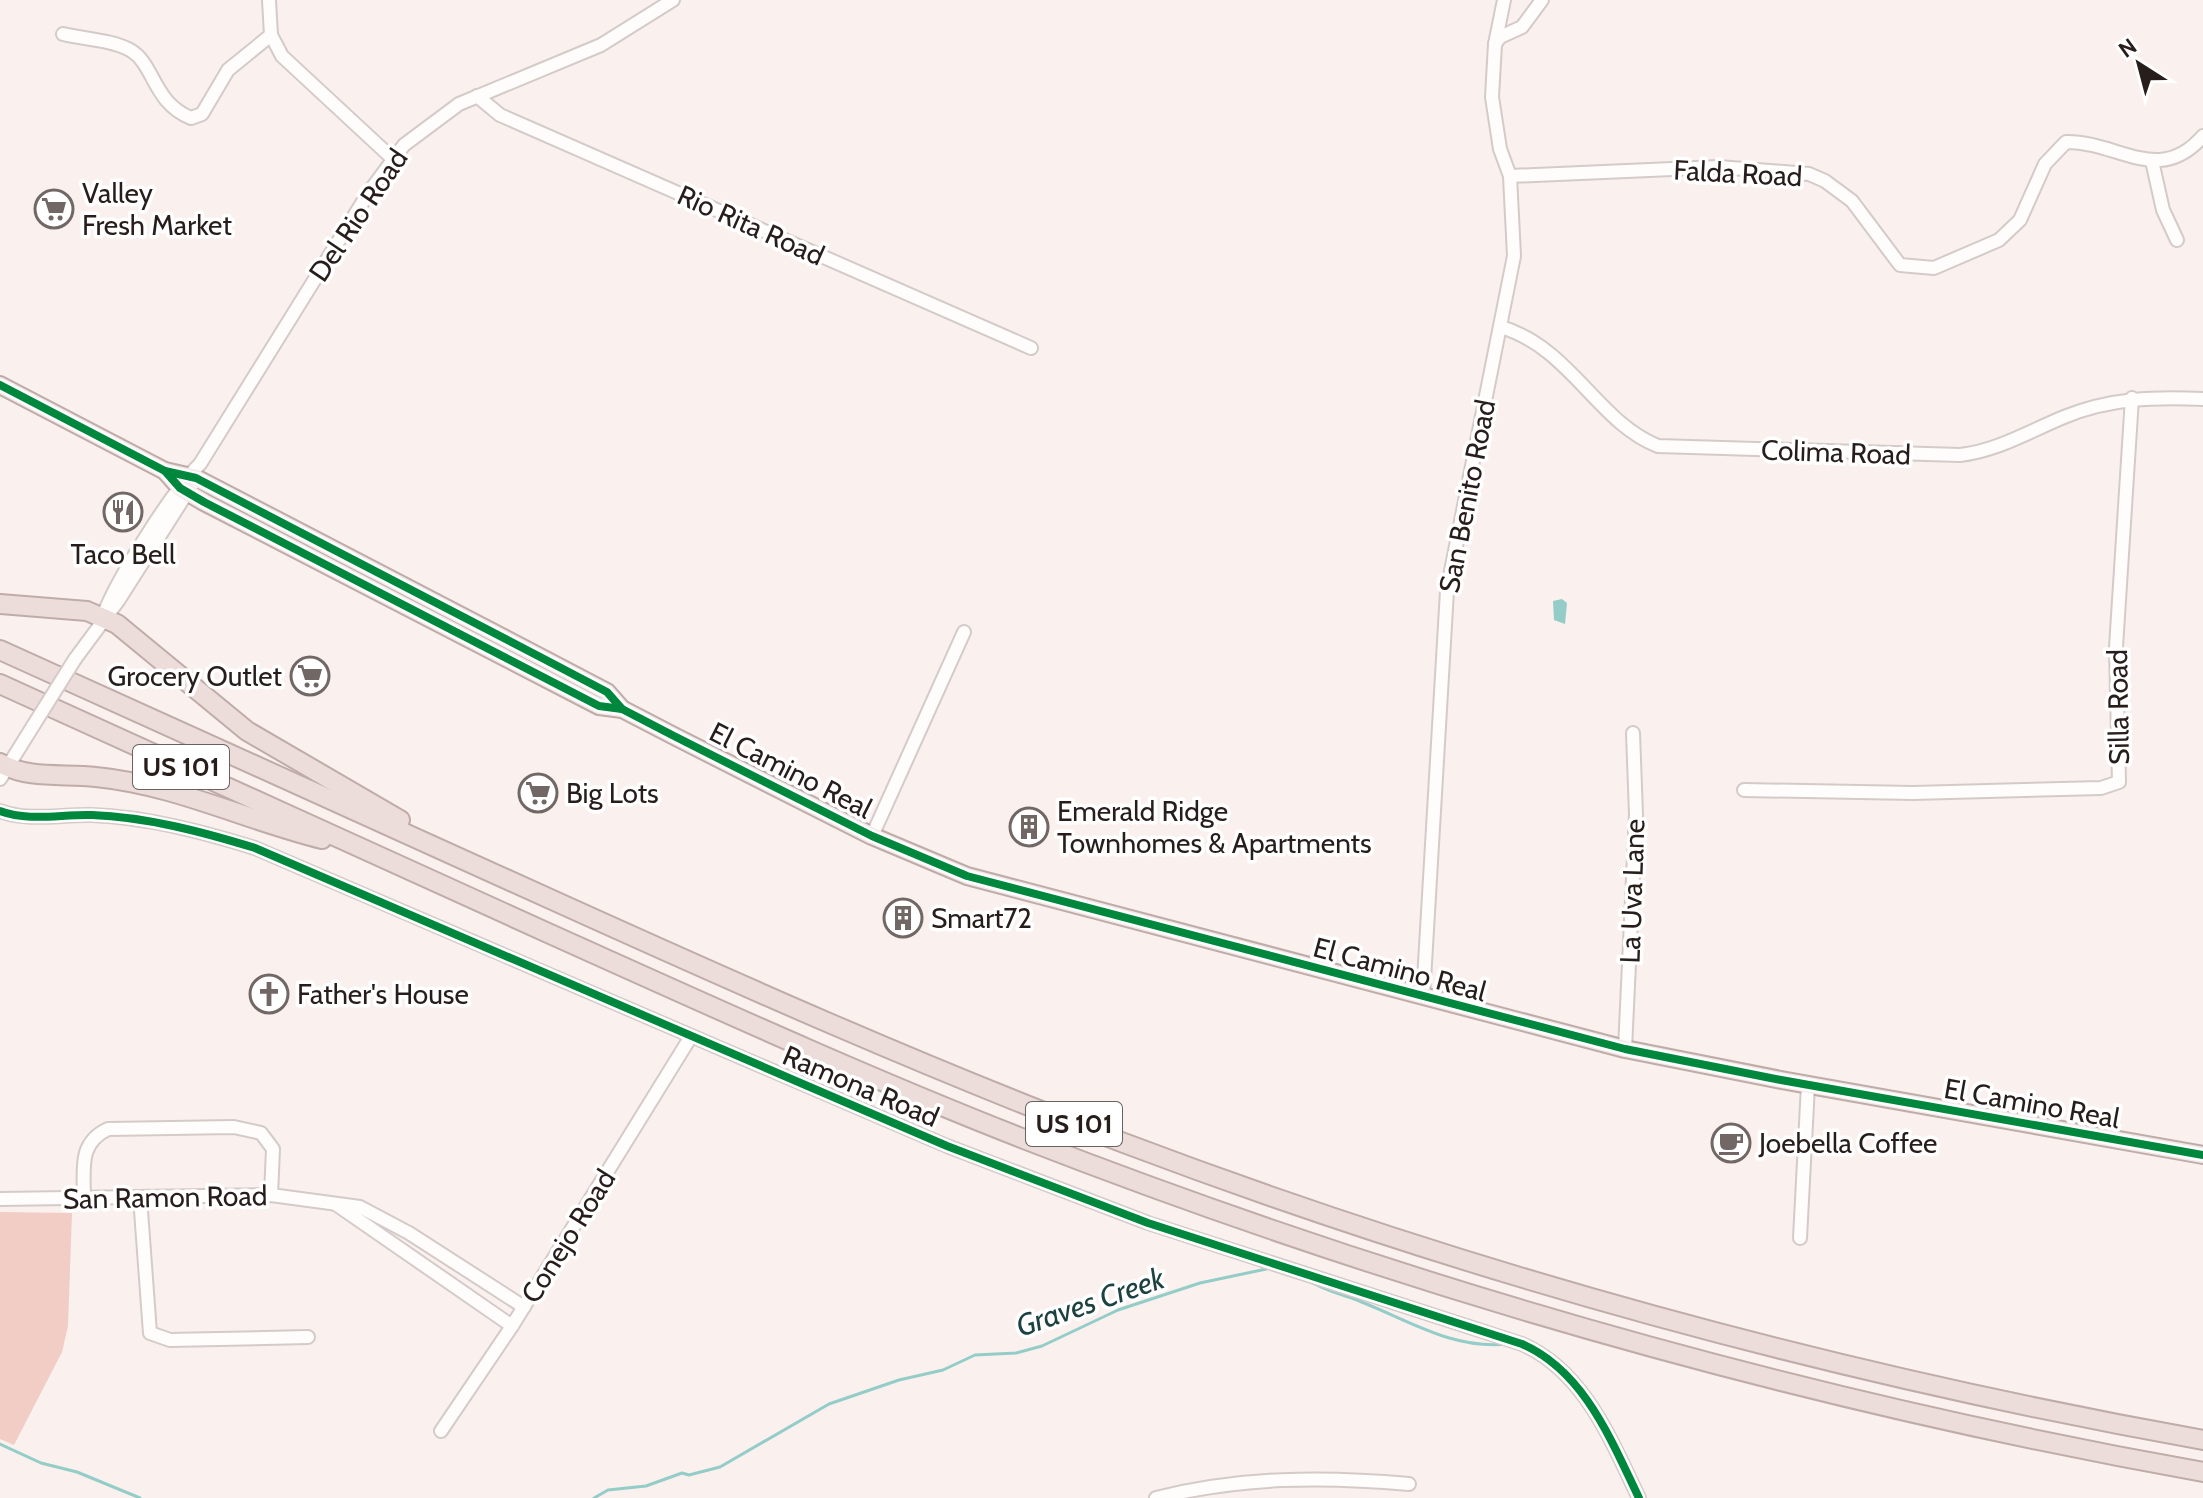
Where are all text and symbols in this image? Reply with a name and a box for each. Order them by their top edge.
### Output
north arrow [2099,24,2179,104]
text: N [2113,33,2142,64]
street label: Del Rio Road [301,142,415,288]
street label: Falda Road [1673,153,1803,193]
place label: Valley Fresh Market [82,176,232,242]
street label: Rio Rita Road [672,178,830,272]
supermarket icon: Valley Fresh Market [33,188,75,230]
street label: San Benito Road [1432,396,1502,596]
street label: Colima Road [1761,432,1911,472]
restaurant icon: Taco Bell [102,491,144,533]
place label: Taco Bell [70,537,176,571]
street label: Silla Road [2100,649,2136,765]
supermarket icon: Grocery Outlet [289,655,331,697]
place label: Grocery Outlet [108,659,282,693]
street label: El Camino Real [704,715,878,826]
road number: US 101 [133,745,229,789]
supermarket icon: Big Lots [517,772,559,814]
place label: Big Lots [566,776,659,810]
place label: Emerald Ridge Townhomes & Apartments [1057,794,1372,860]
building icon: Emerald Ridge Townhomes & Apartments [1008,806,1050,848]
street label: La Uva Lane [1612,818,1652,964]
building icon: Smart72 [882,897,924,939]
place label: Smart72 [931,901,1032,935]
street label: El Camino Real [1310,930,1491,1009]
church icon: Father's House [248,973,290,1015]
place label: Father's House [297,977,469,1011]
street label: Ramona Road [778,1038,944,1134]
street label: El Camino Real [1942,1071,2123,1135]
road number: US 101 [1026,1102,1122,1146]
cafe icon: Joebella Coffee [1710,1122,1752,1164]
place label: Joebella Coffee [1758,1126,1937,1160]
street label: Conejo Road [514,1163,622,1309]
street label: San Ramon Road [62,1178,268,1216]
water label: Graves Creek [1011,1259,1170,1345]

